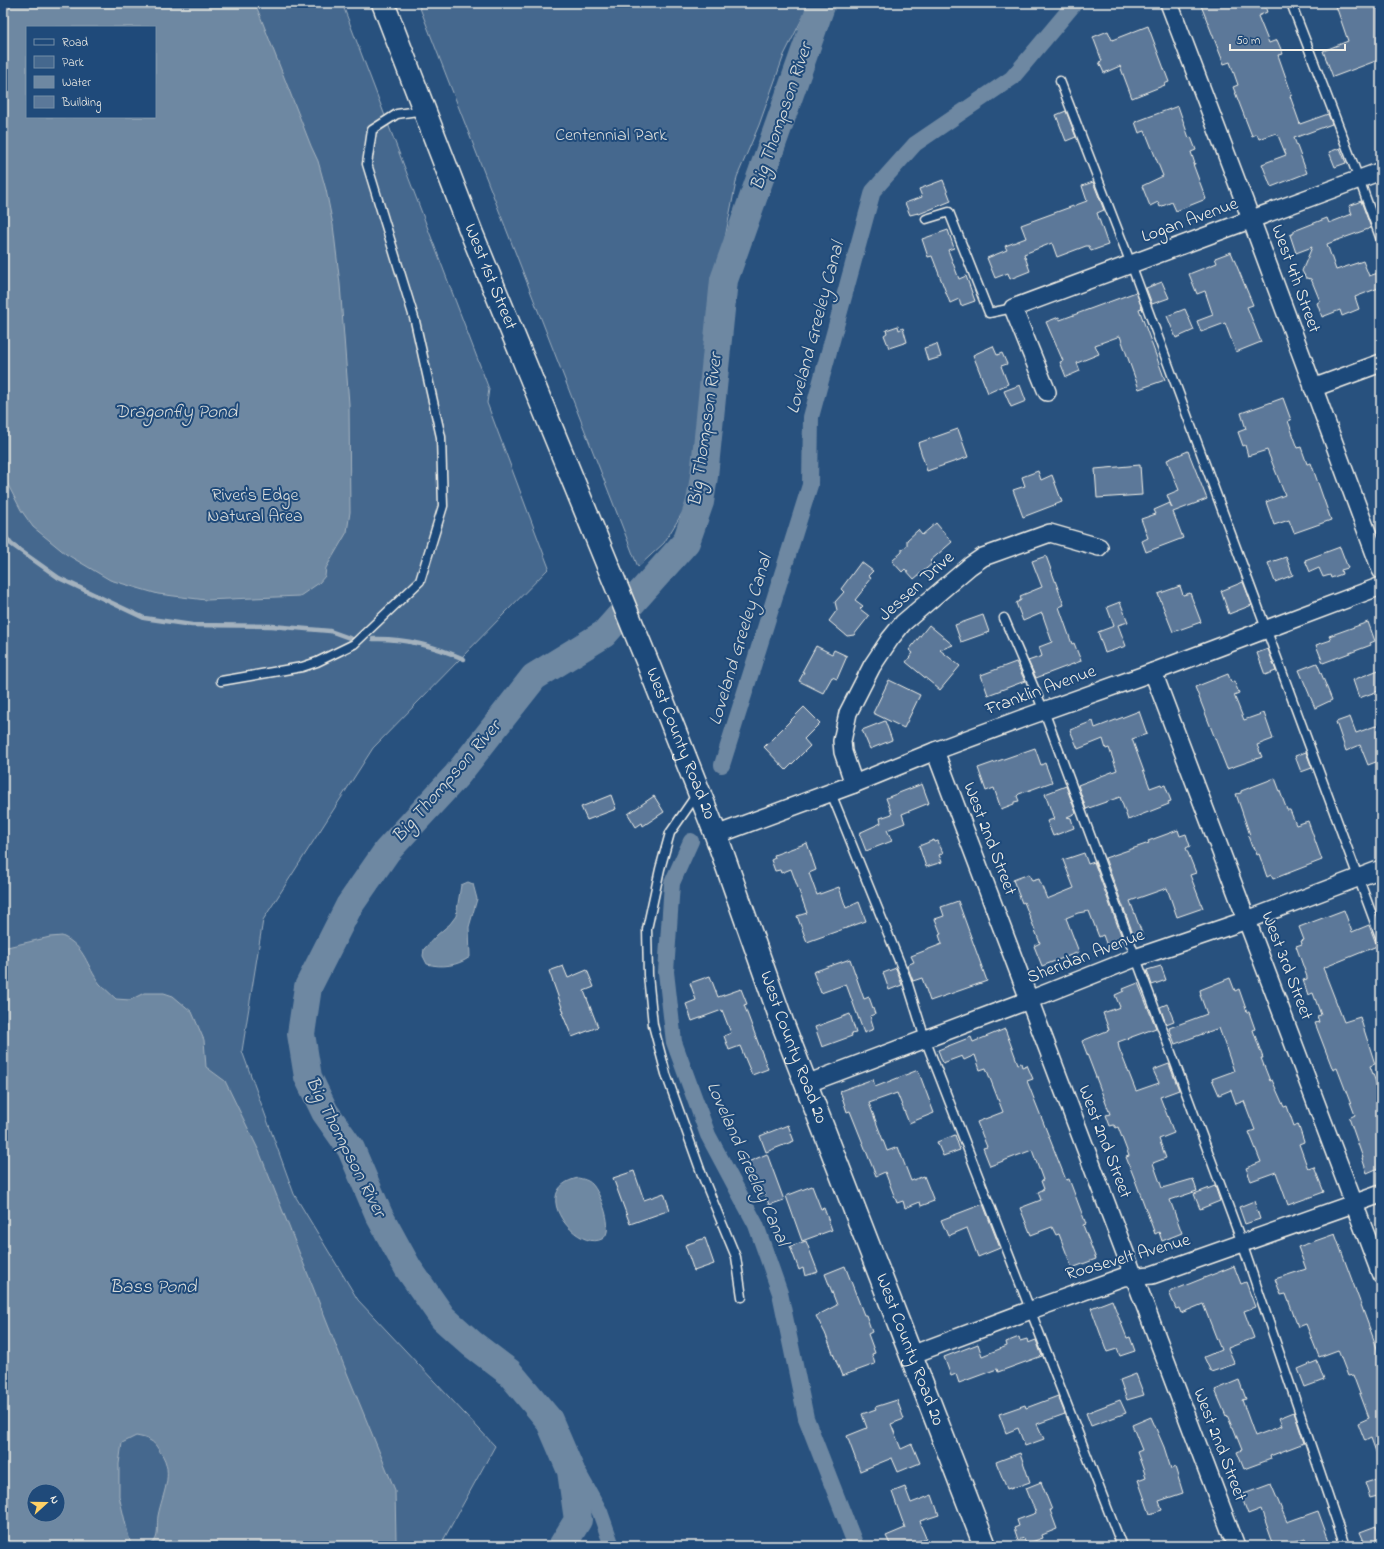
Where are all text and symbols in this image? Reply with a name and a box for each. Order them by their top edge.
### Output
legend [26,26,156,118]
scale bar [1230,26,1345,52]
text: 50 m [1236,32,1260,50]
text: Road [62,34,88,52]
water label: Big Thompson River [744,38,822,195]
text: Park [62,54,84,72]
text: Water [62,74,91,92]
text: Building [61,94,101,113]
park label: Centennial Park [555,123,667,149]
street label: Logan Avenue [1138,191,1243,251]
street label: West 1st Street [456,220,523,334]
street label: West 4th Street [1263,221,1327,337]
water label: Loveland Greeley Canal [780,236,853,417]
water label: Big Thompson River [682,350,731,508]
water label: Dragonfly Pond [115,399,239,427]
park label: River's Edge Natural Area [207,483,303,530]
street label: Jessen Drive [873,545,961,628]
water label: Loveland Greeley Canal [702,549,781,729]
street label: Franklin Avenue [981,659,1101,723]
street label: West County Road 20 [638,664,722,824]
water label: Big Thompson River [386,713,510,850]
street label: West 2nd Street [955,779,1023,899]
street label: West 3rd Street [1253,908,1319,1024]
street label: Sheridan Avenue [1023,922,1149,991]
street label: West County Road 20 [752,968,833,1128]
water label: Big Thompson River [297,1072,393,1224]
water label: Loveland Greeley Canal [699,1078,796,1253]
street label: West 2nd Street [1070,1082,1138,1202]
street label: Roosevelt Avenue [1062,1227,1194,1288]
street label: West County Road 20 [868,1270,950,1430]
water label: Bass Pond [110,1274,198,1301]
street label: West 2nd Street [1185,1385,1253,1505]
north arrow [26,1483,66,1523]
text: N [46,1493,63,1506]

